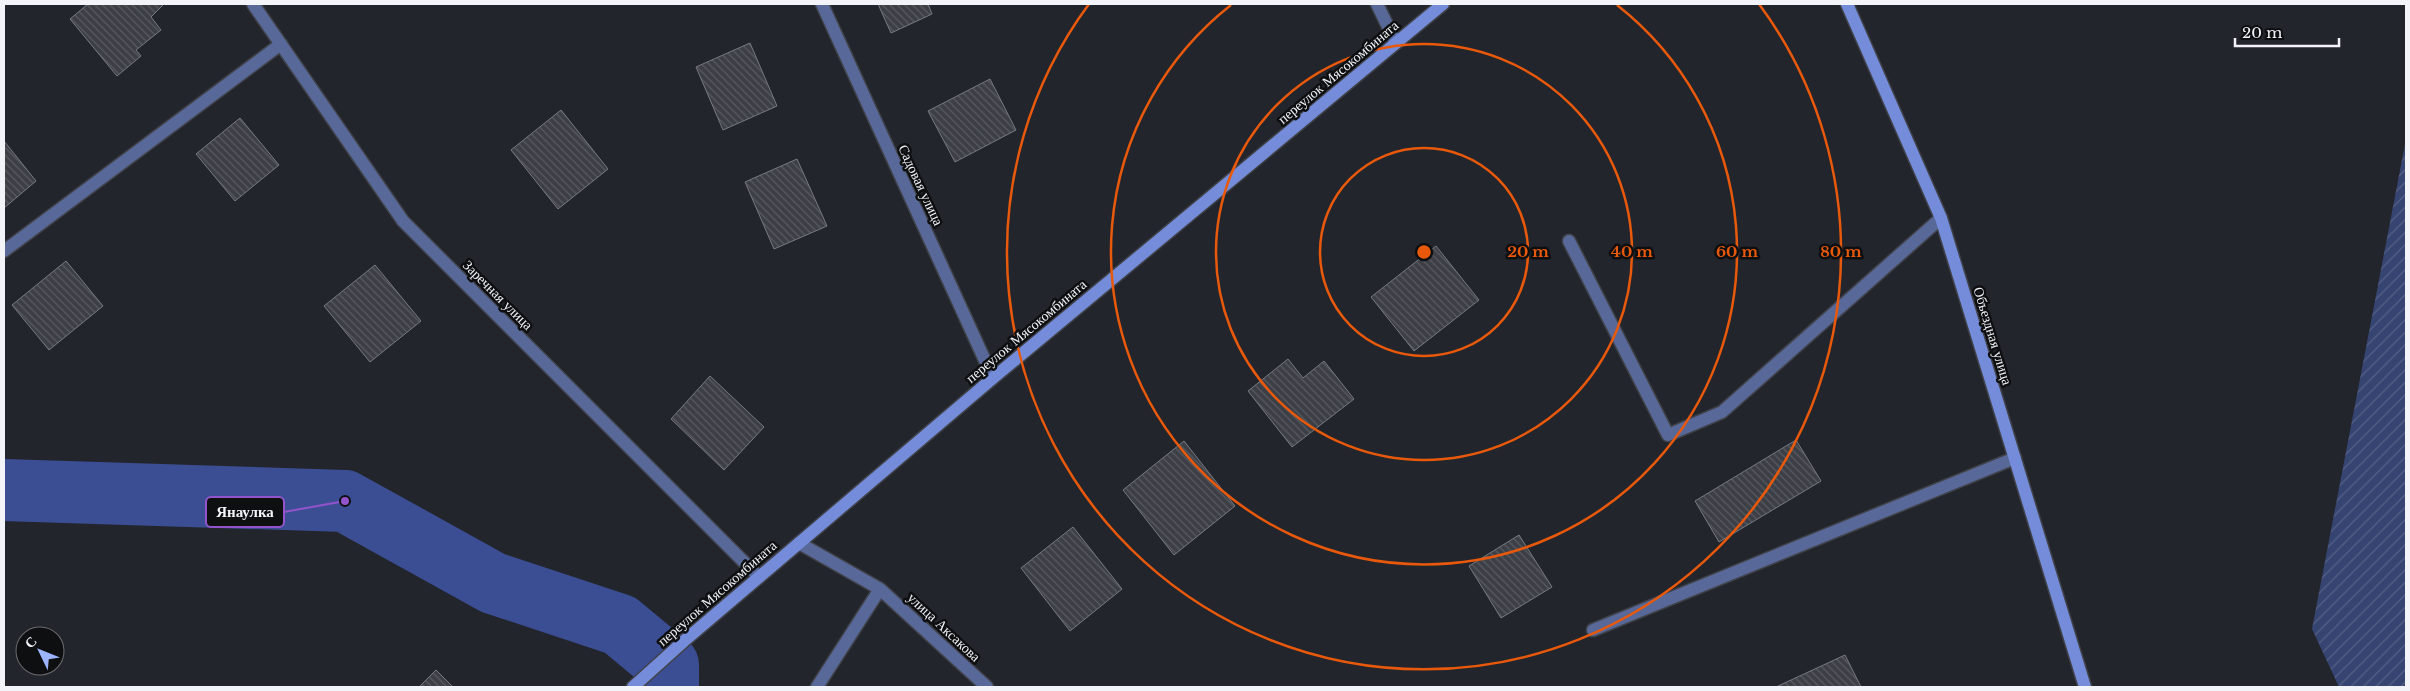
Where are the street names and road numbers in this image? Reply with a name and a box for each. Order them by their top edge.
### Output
street label: переулок Мясокомбината [1274,16,1403,128]
street label: Садовая улица [894,142,948,229]
street label: Заречная улица [459,256,537,334]
street label: переулок Мясокомбината [962,275,1091,387]
street label: Объездная улица [1970,285,2017,388]
street label: переулок Мясокомбината [654,536,781,650]
street label: улица Аксакова [904,589,985,666]

